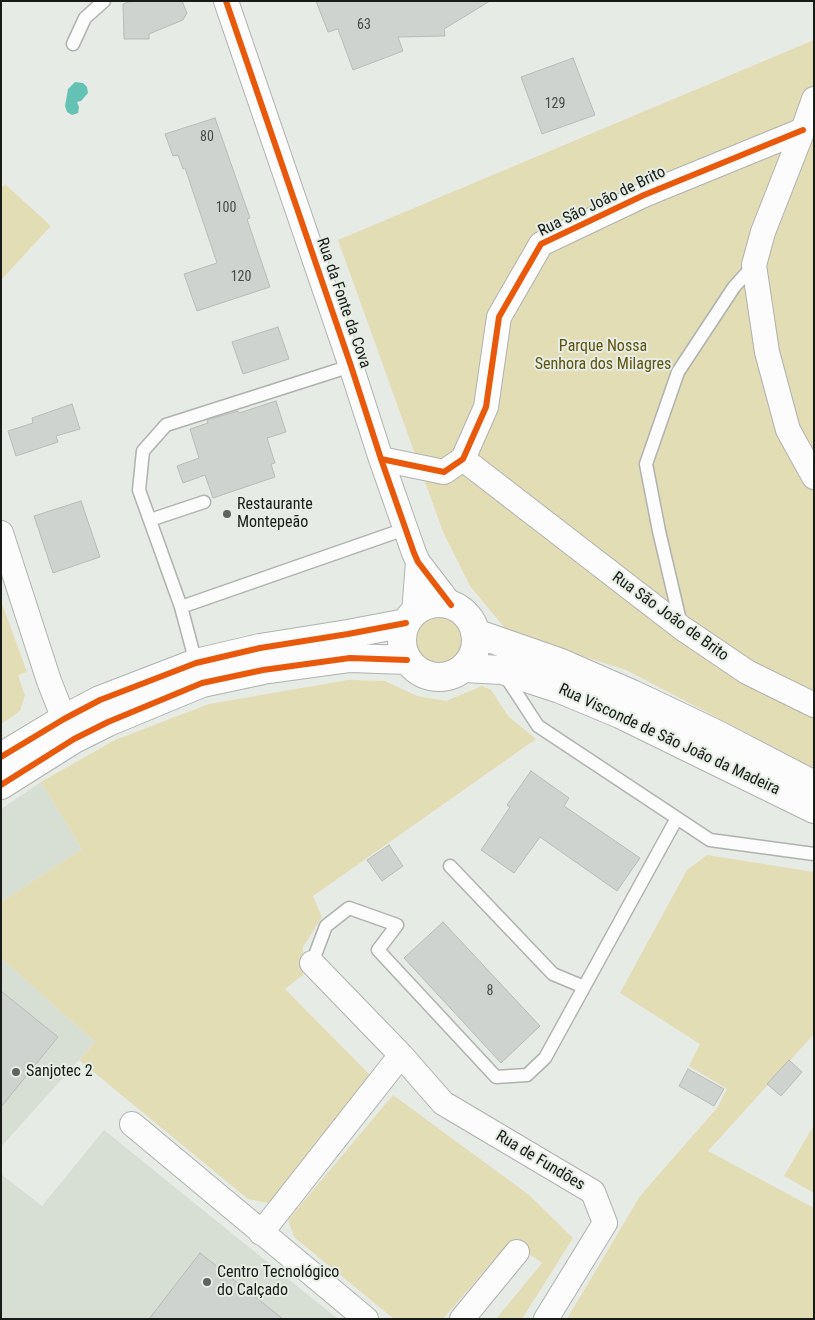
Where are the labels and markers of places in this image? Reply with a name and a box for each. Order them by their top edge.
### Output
place label: Restaurante Montepeão [237,495,313,533]
marker: Restaurante Montepeão [221,508,233,520]
place label: Sanjotec 2 [26,1062,93,1082]
marker: Sanjotec 2 [10,1066,22,1078]
place label: Centro Tecnológico do Calçado [217,1263,339,1301]
marker: Centro Tecnológico do Calçado [201,1276,213,1288]

